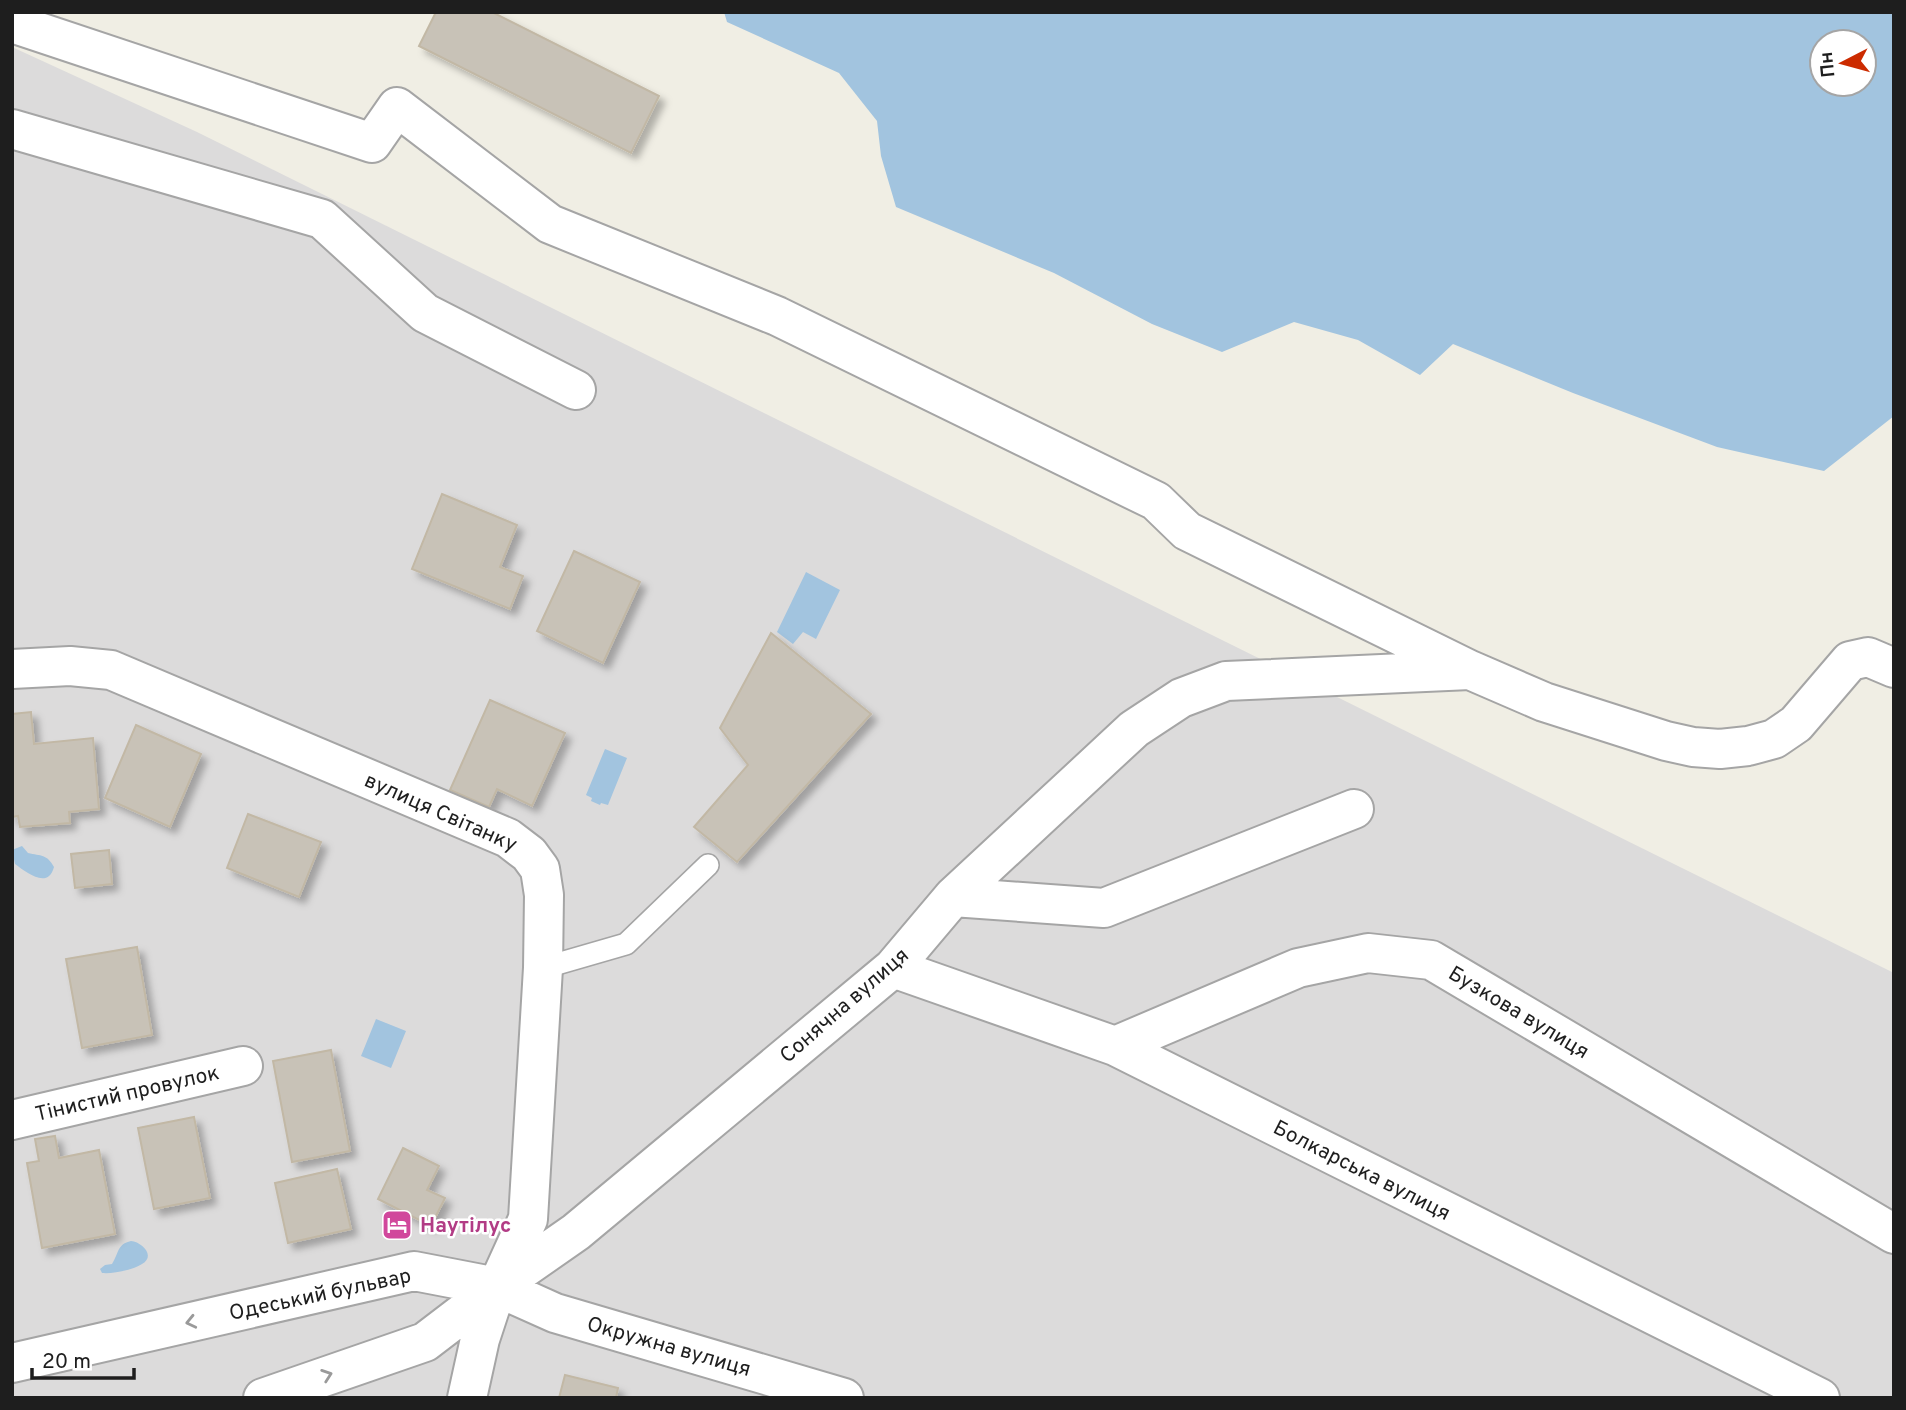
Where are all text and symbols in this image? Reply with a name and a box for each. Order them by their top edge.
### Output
north arrow [1808,28,1878,98]
text: Пн [1815,51,1841,79]
street label: вулиця Світанку [360,768,521,859]
street label: Сонячна вулиця [775,943,915,1070]
street label: Бузкова вулиця [1443,961,1594,1066]
street label: Тінистий провулок [33,1060,222,1129]
street label: Болкарська вулиця [1268,1115,1455,1228]
hotel icon: Наутілус [380,1208,414,1242]
place label: Наутілус [420,1213,511,1240]
street label: Одеський бульвар [227,1263,414,1328]
street label: Окружна вулиця [583,1311,754,1384]
one-way arrow [185,1313,197,1328]
scale bar [32,1336,133,1380]
text: 20 m [42,1349,91,1376]
one-way arrow [321,1369,333,1383]

